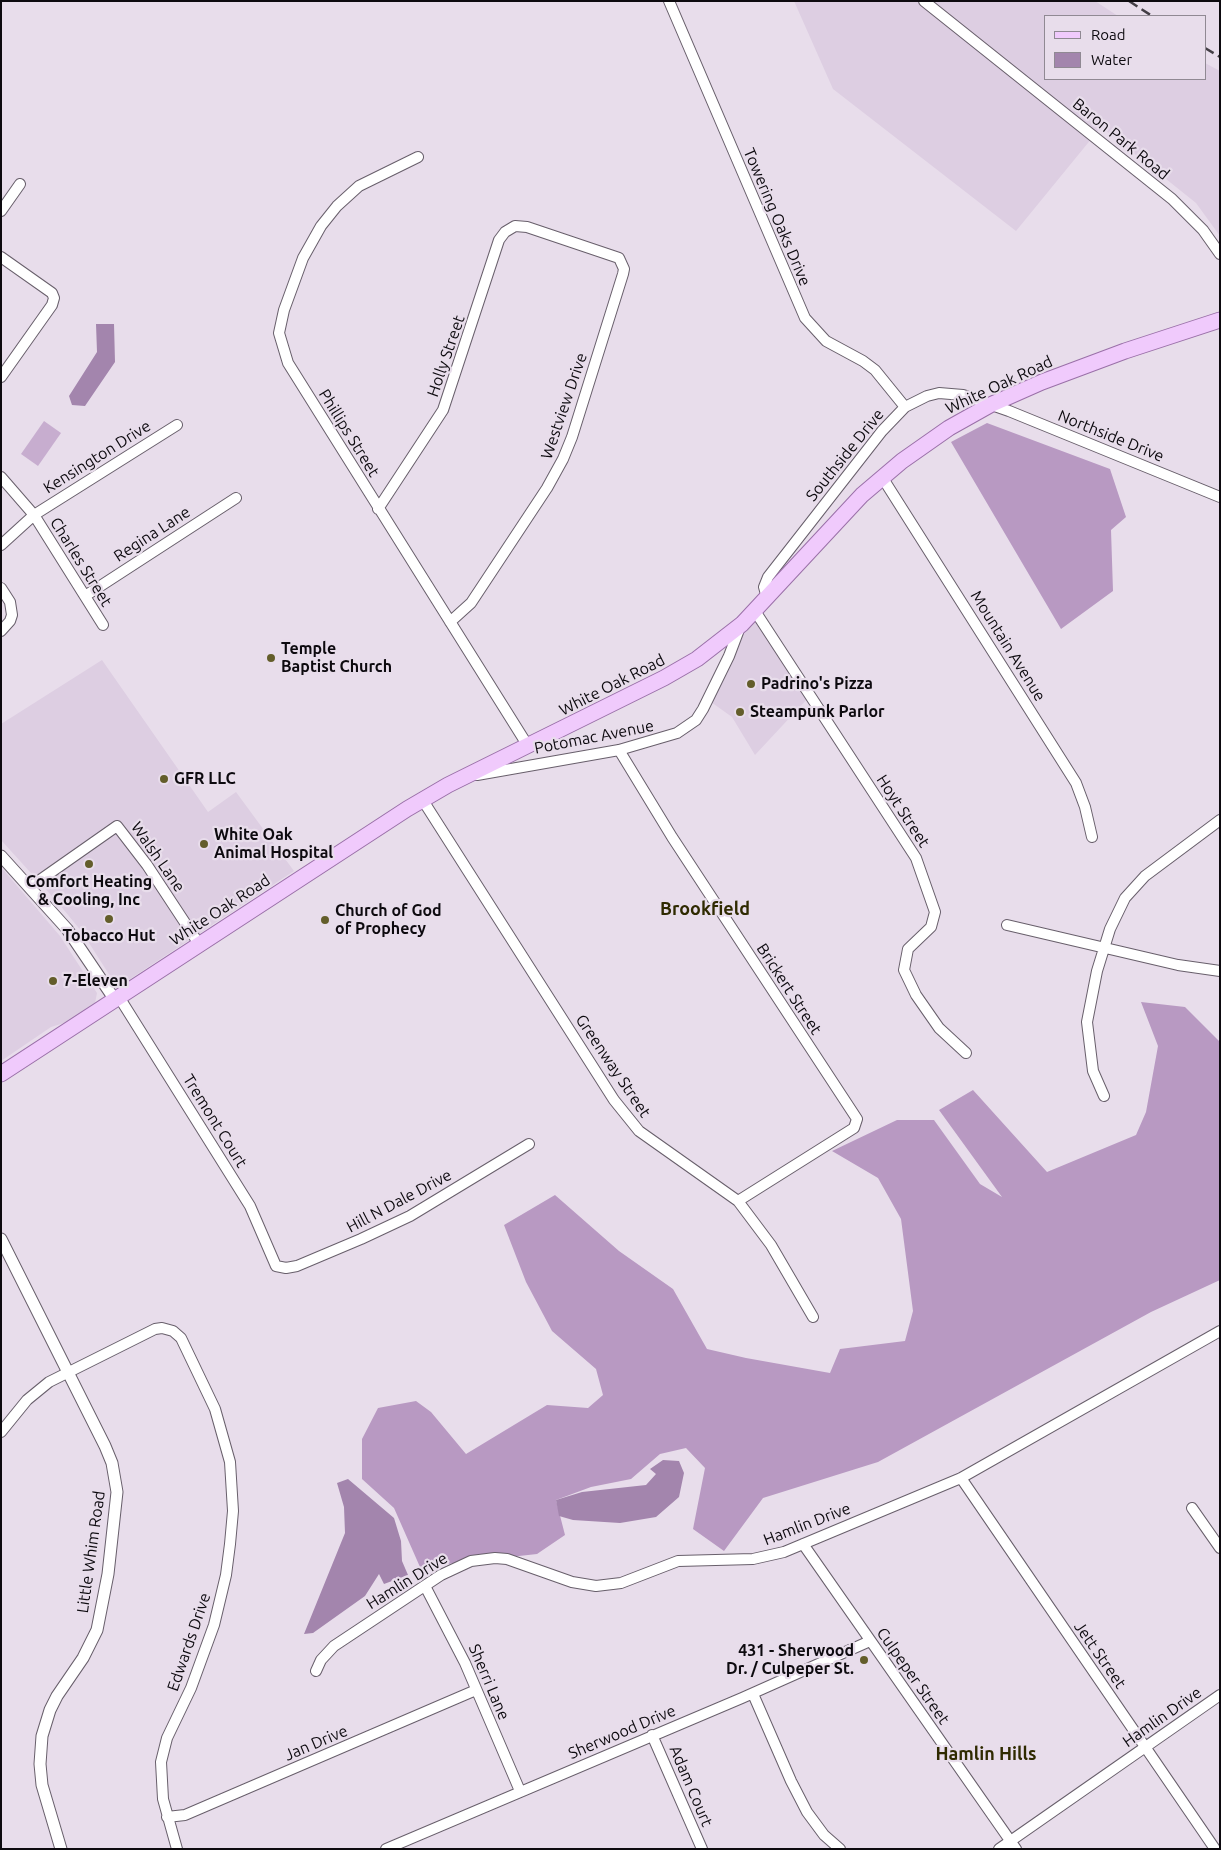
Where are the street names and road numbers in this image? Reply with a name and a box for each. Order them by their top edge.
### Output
street label: Baron Park Road [1069,94,1173,184]
street label: Towering Oaks Drive [739,145,815,289]
street label: Holly Street [423,313,469,399]
street label: Westview Drive [537,350,591,462]
street label: White Oak Road [942,352,1056,418]
street label: Phillips Street [314,386,384,480]
street label: Southside Drive [802,405,888,505]
street label: Northside Drive [1055,406,1167,466]
street label: Kensington Drive [40,416,154,498]
street label: Regina Lane [110,502,194,566]
street label: Charles Street [46,514,116,610]
street label: Mountain Avenue [966,587,1050,705]
street label: White Oak Road [556,650,668,720]
street label: Potomac Avenue [533,716,655,758]
street label: Hoyt Street [872,771,934,851]
street label: Walsh Lane [127,818,189,896]
street label: White Oak Road [166,870,274,950]
street label: Brickert Street [752,940,826,1038]
street label: Greenway Street [571,1011,655,1121]
street label: Tremont Court [179,1071,251,1171]
street label: Hill N Dale Drive [343,1165,455,1237]
street label: Little Whim Road [73,1490,109,1614]
street label: Hamlin Drive [761,1499,853,1549]
street label: Hamlin Drive [363,1549,451,1613]
street label: Edwards Drive [163,1590,215,1694]
street label: Jett Street [1070,1618,1130,1692]
street label: Culpeper Street [873,1624,953,1728]
street label: Sherri Lane [464,1641,514,1723]
street label: Hamlin Drive [1119,1683,1205,1751]
street label: Sherwood Drive [565,1701,679,1763]
street label: Jan Drive [282,1721,350,1765]
street label: Adam Court [665,1743,717,1829]

